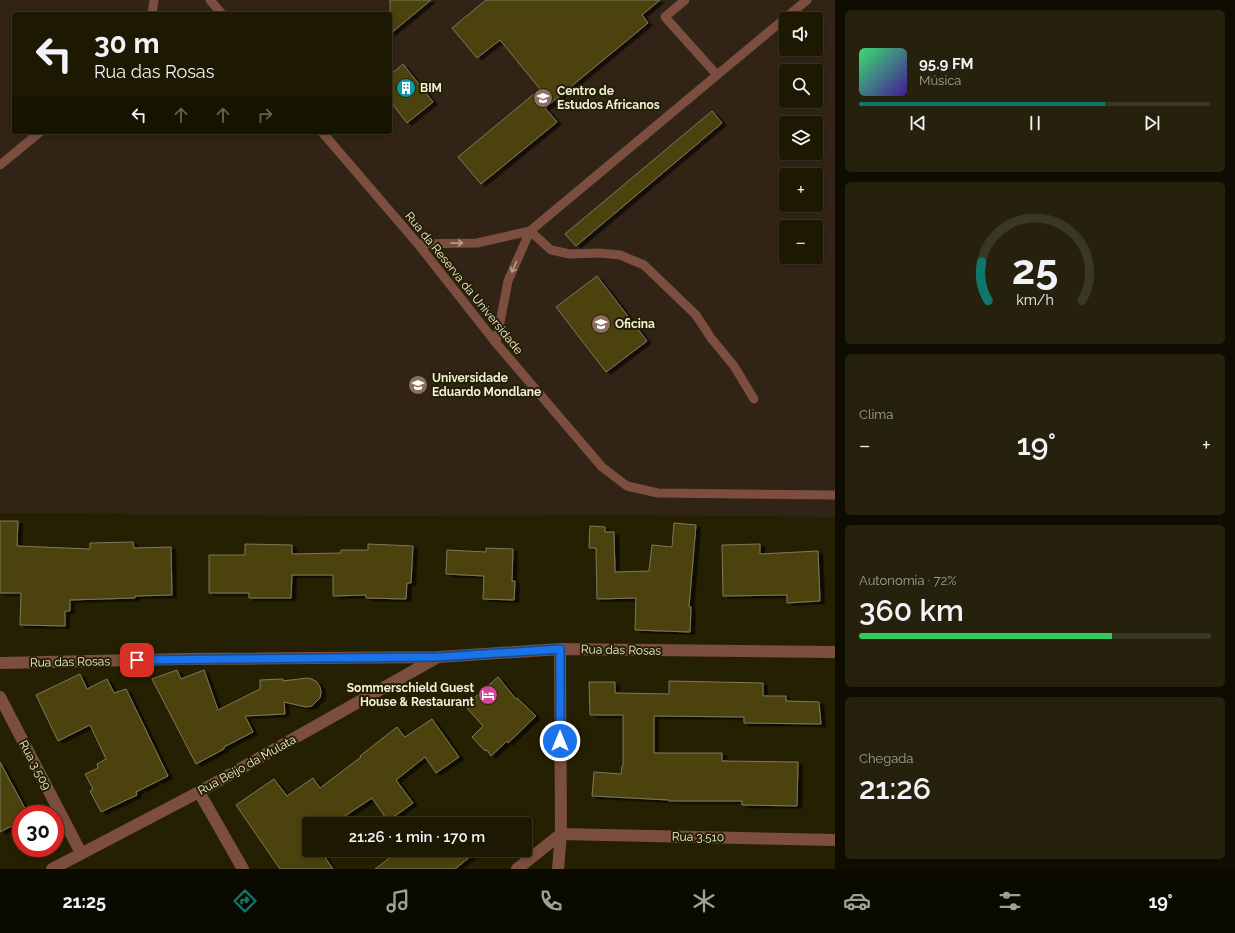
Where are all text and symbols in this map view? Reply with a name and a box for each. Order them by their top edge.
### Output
map controls [779,12,823,264]
button: sound [779,12,823,56]
text: 30 m [94,27,160,60]
icon: left [28,28,80,80]
text: 95.9 FM [919,55,974,73]
text: Rua das Rosas [94,61,214,82]
button: search [779,64,823,108]
text: Música [919,73,961,88]
building icon: BIM [395,77,417,99]
place label: BIM [420,81,442,95]
place label: Centro de Estudos Africanos [557,84,660,112]
school or university icon: Centro de Estudos Africanos [532,87,554,109]
icon: left [128,104,150,126]
icon: ahead [170,104,192,126]
icon: ahead [212,104,234,126]
icon: right [254,104,276,126]
icon: previous [907,112,929,134]
icon: pause [1024,112,1046,134]
icon: next [1141,112,1163,134]
button: layers [779,116,823,160]
button: + [779,168,823,212]
street label: Rua da Reserva da Universidade [402,209,526,357]
button: − [779,220,823,264]
one-way arrow [450,239,463,247]
text: 25 [1012,244,1058,293]
one-way arrow [510,260,517,272]
text: km/h [1016,291,1054,307]
school or university icon: Oficina [590,313,612,335]
place label: Oficina [615,317,655,331]
place label: Universidade Eduardo Mondlane [432,371,541,399]
school or university icon: Universidade Eduardo Mondlane [407,374,429,396]
text: Clima [859,407,893,422]
text: 19° [1017,427,1056,462]
text: − [859,432,871,458]
text: + [1202,432,1211,458]
text: Autonomia · 72% [859,573,957,588]
text: 360 km [859,593,964,628]
street label: Rua das Rosas [581,642,661,658]
pin [120,643,154,677]
icon: arrive [126,649,148,671]
street label: Rua das Rosas [30,654,110,670]
place label: Sommerschield Guest House & Restaurant [347,681,474,709]
hotel icon: Sommerschield Guest House & Restaurant [477,684,499,706]
position arrow [539,720,581,762]
street label: Rua Beijo da Mulata [195,732,299,798]
street label: Rua 3.509 [16,738,54,792]
text: Chegada [859,751,913,766]
text: 21:26 [859,771,931,806]
speed limit sign: 30 [12,805,64,857]
text: 21:26 · 1 min · 170 m [349,828,485,846]
street label: Rua 3.510 [672,830,724,844]
icon: directions [231,887,259,915]
icon: music [384,887,412,915]
icon: phone [537,887,565,915]
icon: climate [690,887,718,915]
icon: car [843,887,871,915]
icon: filters [996,887,1024,915]
text: 21:25 [62,891,106,912]
text: 19° [1148,891,1173,912]

